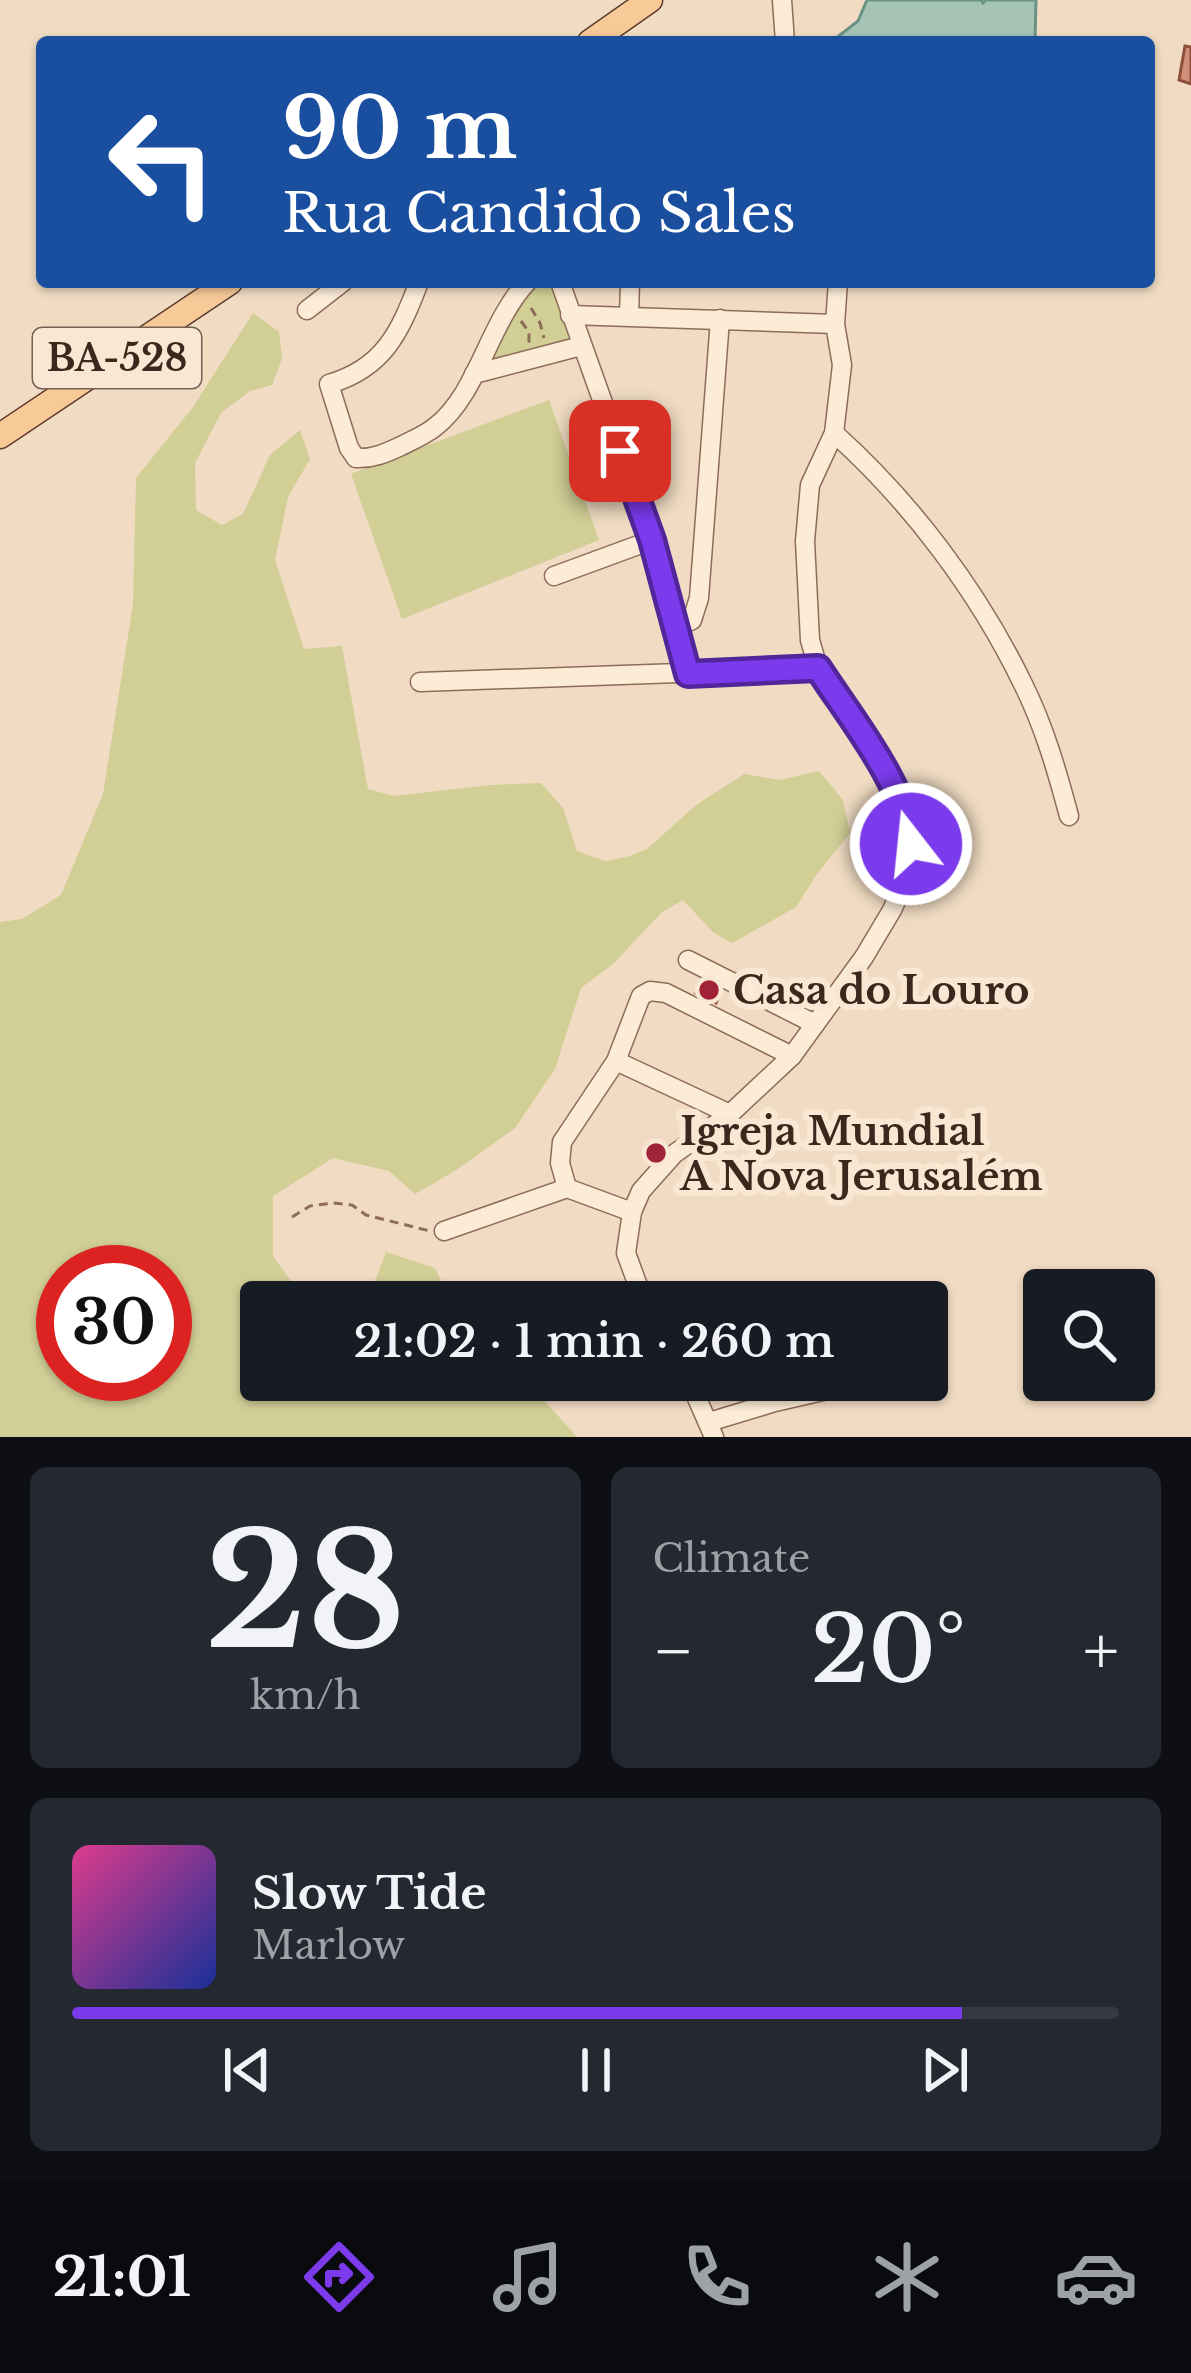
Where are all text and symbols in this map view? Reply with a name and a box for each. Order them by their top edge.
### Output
text: 90 m [282,77,517,181]
icon: left [84,84,240,240]
text: Rua Candido Sales [282,180,796,247]
road number: BA-528 [33,328,201,388]
pin [569,400,671,502]
icon: arrive [587,418,653,484]
position arrow [848,781,974,907]
place label: Casa do Louro [733,966,1029,1015]
marker: Casa do Louro [696,977,722,1003]
place label: Igreja Mundial A Nova Jerusalém [679,1107,1043,1201]
marker: Igreja Mundial A Nova Jerusalém [643,1140,669,1166]
speed limit sign: 30 [36,1245,192,1401]
map controls [1023,1269,1155,1401]
button: search [1023,1269,1155,1401]
text: 21:02 · 1 min · 260 m [353,1313,835,1369]
text: 28 [205,1496,406,1689]
text: Climate [653,1534,810,1583]
text: 20° [811,1595,966,1706]
text: − [653,1610,694,1692]
text: + [1083,1610,1119,1692]
text: km/h [250,1671,361,1720]
text: Slow Tide [252,1865,487,1921]
text: Marlow [252,1921,405,1970]
icon: previous [214,2037,280,2103]
icon: pause [563,2037,629,2103]
icon: next [912,2037,978,2103]
icon: directions [297,2235,381,2319]
icon: music [486,2235,570,2319]
icon: phone [675,2235,759,2319]
icon: climate [865,2235,949,2319]
icon: car [1054,2235,1138,2319]
text: 21:01 [53,2244,191,2311]

